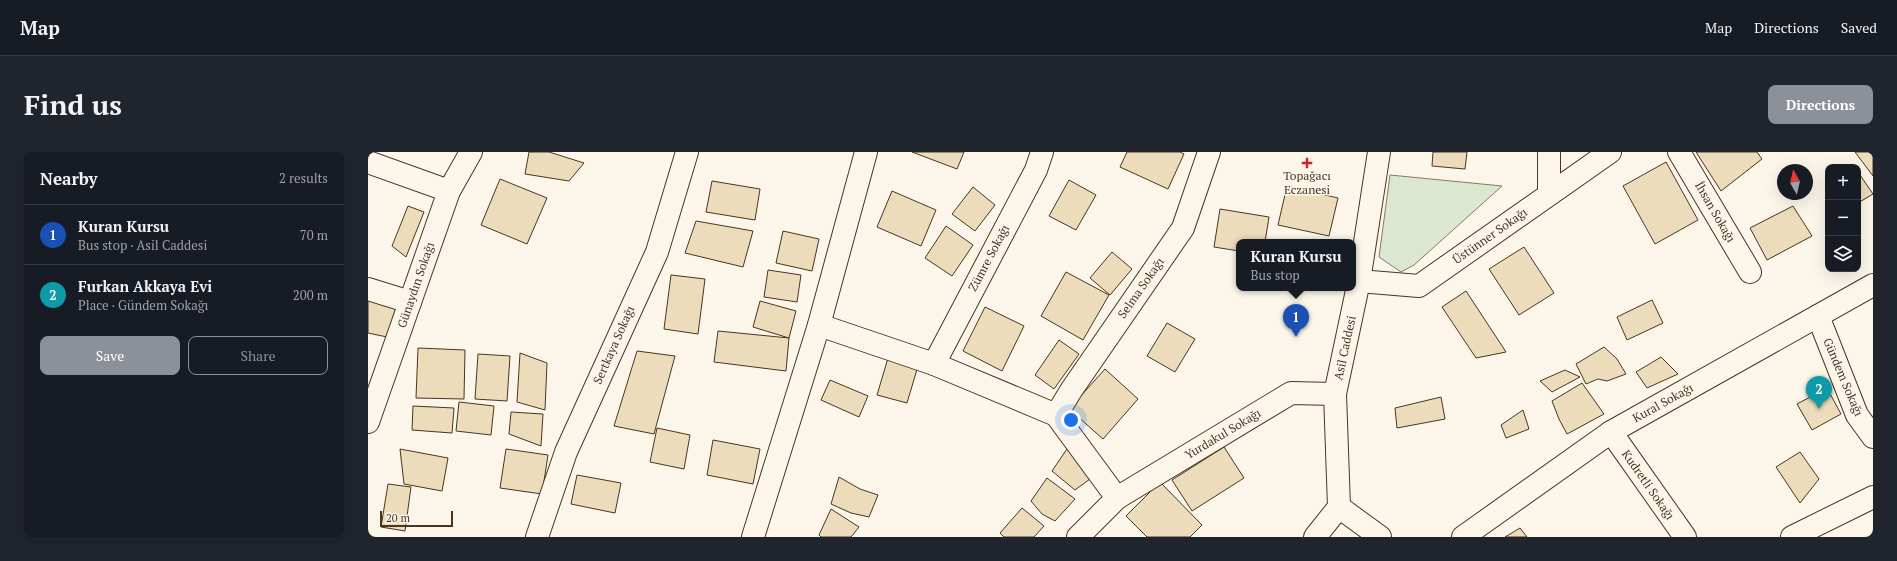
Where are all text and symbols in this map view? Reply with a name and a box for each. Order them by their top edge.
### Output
text: Map [20,15,60,40]
text: Map [1705,18,1732,37]
text: Directions [1754,18,1819,37]
text: Saved [1841,18,1877,37]
button: Directions [1768,85,1873,124]
text: Find us [24,86,122,123]
marker: Topağacı Eczanesi [1302,158,1312,168]
north arrow [1777,164,1813,200]
map controls [1825,164,1861,272]
button: + [1825,164,1861,200]
text: Nearby [40,167,98,190]
place label: Topağacı Eczanesi [1283,168,1331,197]
text: 2 results [279,169,328,187]
street label: İhsan Sokağı [1692,179,1739,245]
button: − [1825,200,1861,236]
street label: Üstünner Sokağı [1450,204,1530,267]
text: Kuran Kursu [78,216,169,236]
street label: Zümre Sokağı [965,222,1013,294]
text: 1 [49,226,57,244]
text: 70 m [300,226,328,244]
text: Bus stop · Asil Caddesi [78,236,207,254]
button: layers [1825,236,1861,272]
popup [1236,239,1356,291]
street label: Günaydın Sokağı [394,240,437,330]
text: Kuran Kursu [1250,246,1342,266]
street label: Selma Sokağı [1114,254,1167,321]
text: Bus stop [1250,266,1300,284]
text: Furkan Akkaya Evi [78,276,212,296]
text: 2 [49,286,57,304]
text: 200 m [293,286,328,304]
text: Place · Gündem Sokağı [78,296,208,314]
street label: Sertkaya Sokağı [590,303,638,386]
pin: 1 [1283,304,1309,337]
street label: Asil Caddesi [1330,314,1359,381]
street label: Gündem Sokağı [1820,335,1867,419]
button: Save [40,336,180,375]
button: Share [188,336,328,375]
pin: 2 [1806,376,1832,409]
street label: Kural Sokağı [1630,380,1696,425]
street label: Yurdakul Sokağı [1182,405,1264,462]
your location [1061,410,1081,430]
street label: Kudretli Sokağı [1619,447,1678,523]
scale bar [380,509,453,528]
text: 20 m [386,511,410,525]

